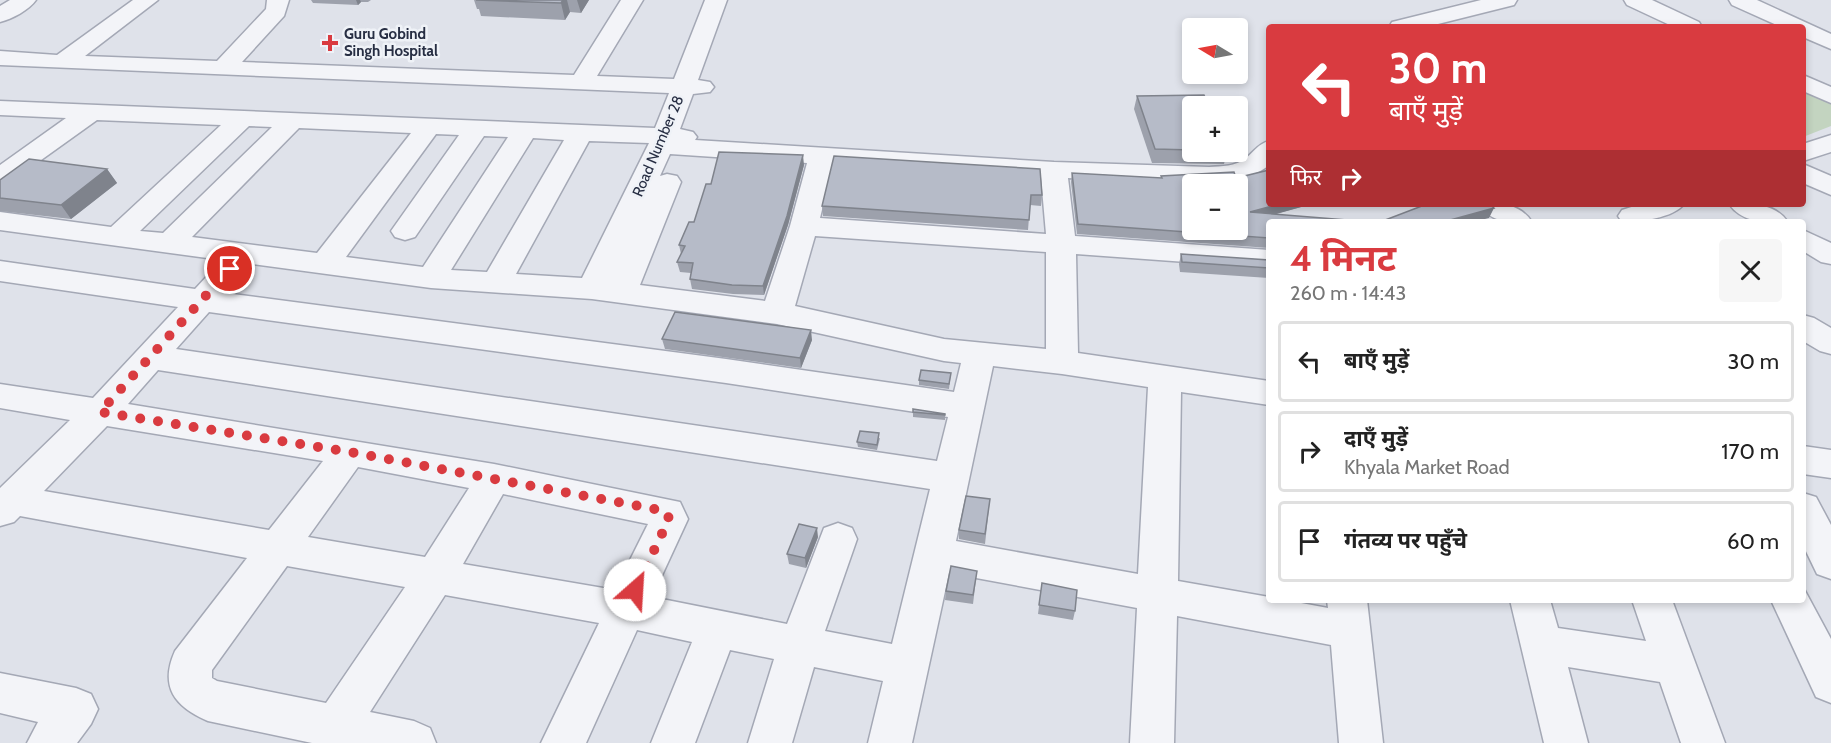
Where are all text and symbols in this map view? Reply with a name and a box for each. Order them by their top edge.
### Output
north arrow [1182,18,1248,84]
map controls [1182,18,1248,240]
place label: Guru Gobind Singh Hospital [344,25,438,60]
marker: Guru Gobind Singh Hospital [321,34,339,52]
text: 30 m [1389,42,1487,94]
icon: left [1290,48,1368,126]
street label: Road Number 28 [629,93,687,199]
text: बाएँ मुड़ें [1389,94,1463,127]
button: + [1182,96,1248,162]
icon: right [1334,162,1367,195]
text: फिर [1290,164,1322,191]
button: − [1182,174,1248,240]
text: 4 मिनट [1290,236,1396,280]
button: close [1719,239,1782,302]
pin [204,243,255,294]
icon: arrive [213,252,246,285]
text: 260 m · 14:43 [1290,281,1406,305]
icon: left [1293,345,1326,378]
text: बाएँ मुड़ें [1344,347,1409,374]
text: 30 m [1727,348,1779,375]
text: दाएँ मुड़ें [1344,425,1408,452]
icon: right [1293,435,1326,468]
text: 170 m [1721,438,1779,465]
text: Khyala Market Road [1344,455,1510,479]
icon: arrive [1293,525,1326,558]
text: गंतव्य पर पहुँचे [1344,527,1467,554]
text: 60 m [1727,528,1779,555]
position arrow [603,558,667,622]

